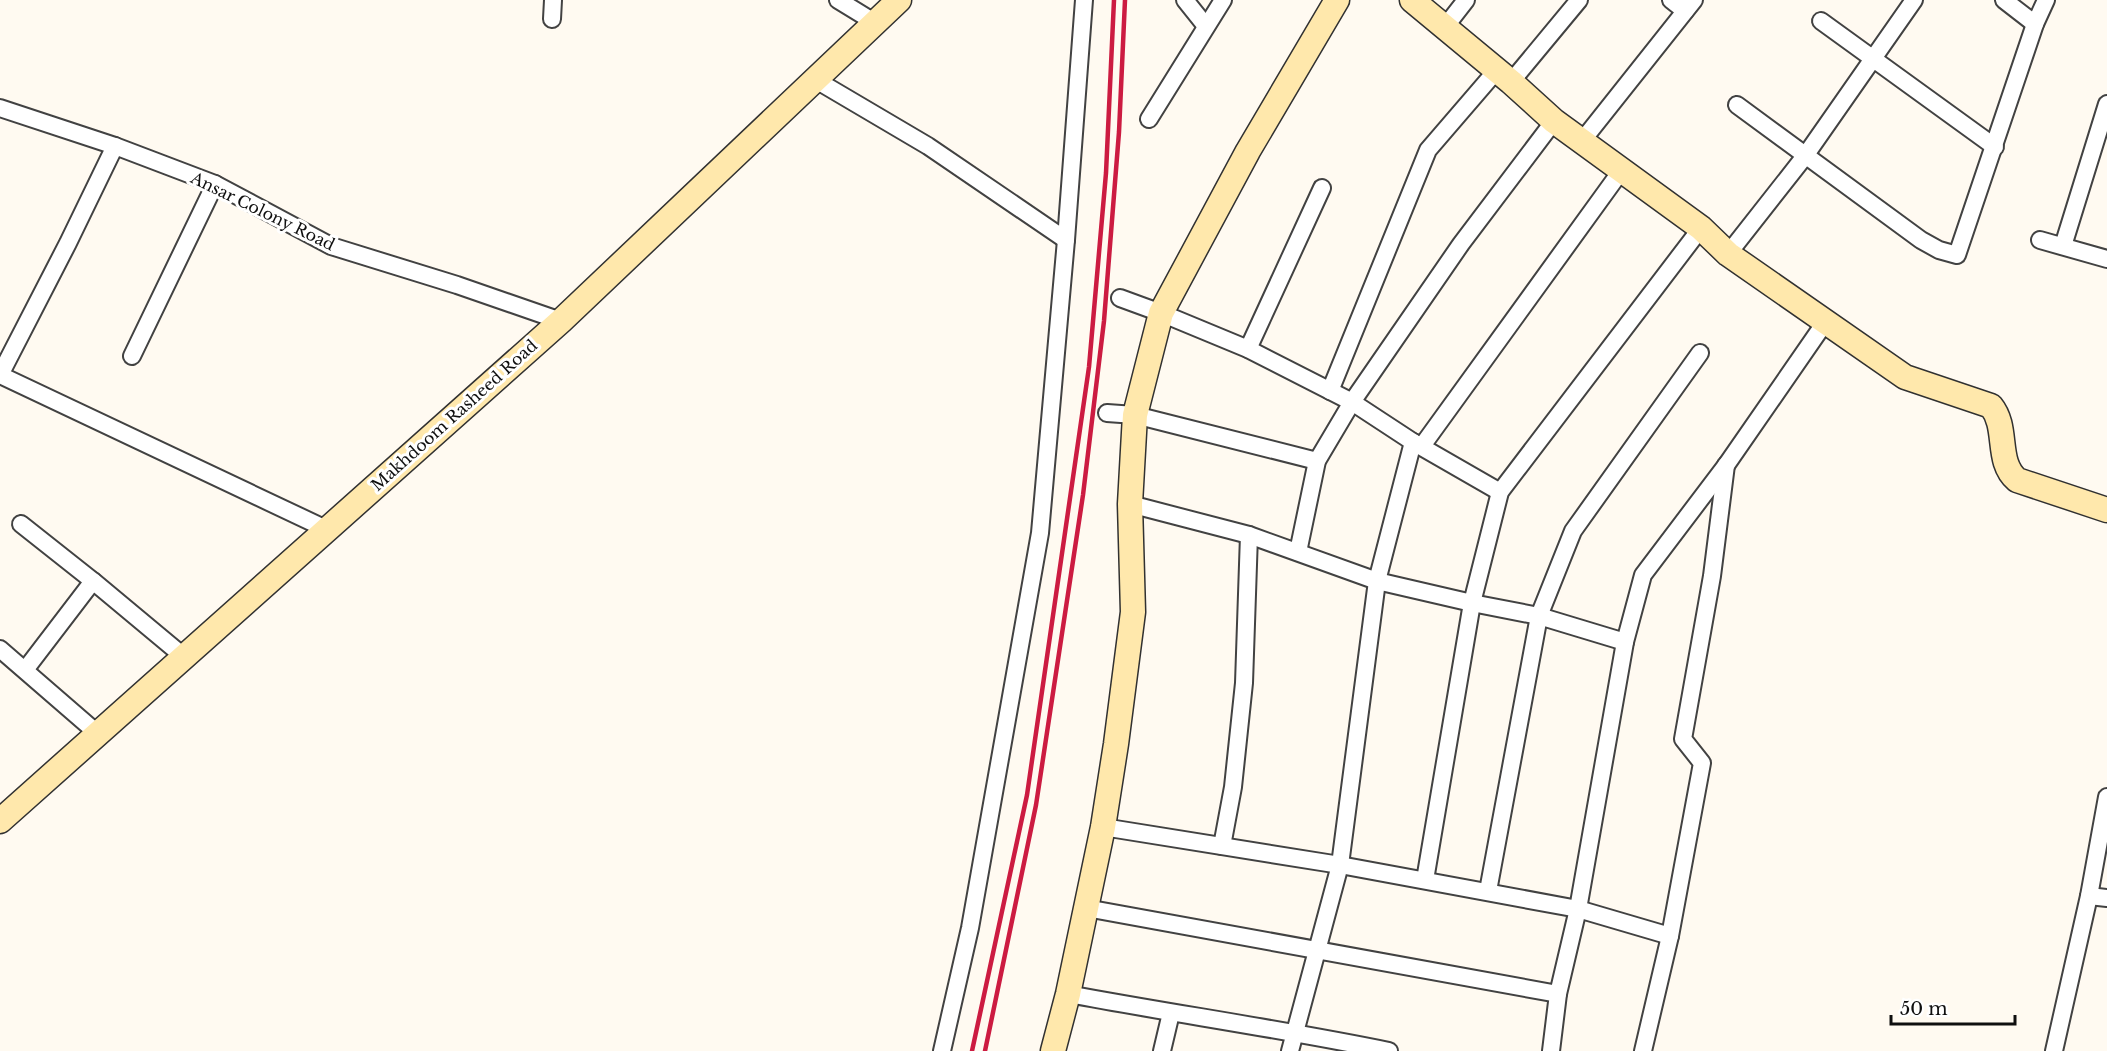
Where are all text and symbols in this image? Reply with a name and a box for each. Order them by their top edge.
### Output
street label: Ansar Colony Road [187,167,339,255]
street label: Makhdoom Rasheed Road [367,335,541,495]
scale bar [1891,988,2016,1026]
text: 50 m [1900,998,1948,1020]

